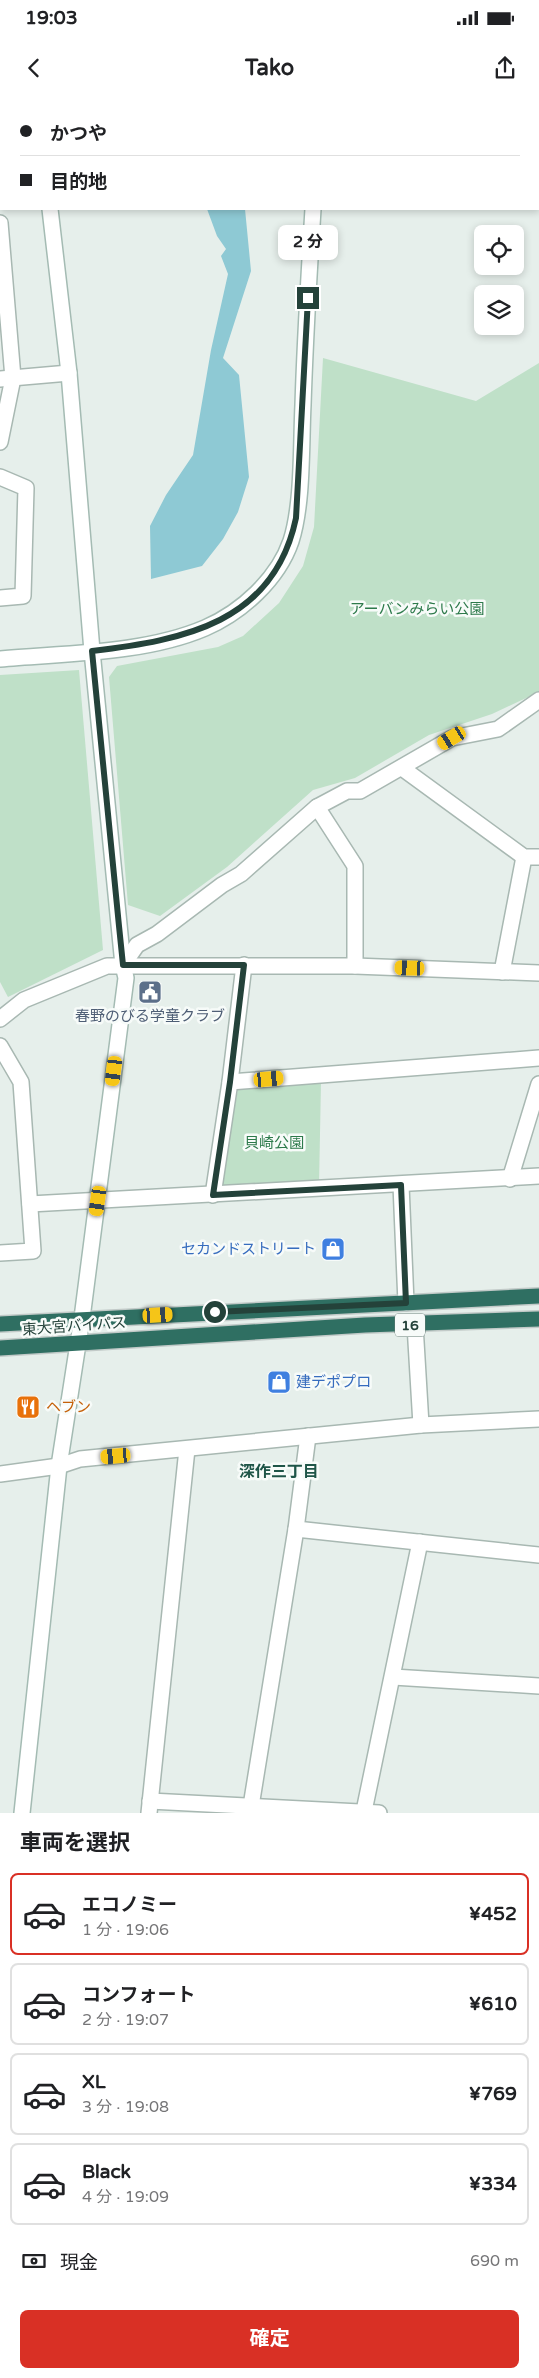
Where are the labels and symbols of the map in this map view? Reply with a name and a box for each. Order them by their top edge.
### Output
callout: 2 分 [278,226,338,260]
route end [297,287,319,309]
park label: アーバンみらい公園 [350,600,484,618]
car [435,724,468,752]
car [394,960,425,976]
public building icon: 春野のびる学童クラブ [137,979,163,1005]
place label: 春野のびる学童クラブ [75,1007,225,1025]
car [104,1055,123,1087]
car [253,1070,284,1088]
park label: 貝崎公園 [244,1134,304,1152]
car [88,1185,107,1217]
shop icon: セカンドストリート [320,1236,346,1262]
place label: セカンドストリート [181,1240,316,1258]
route start [204,1301,226,1323]
car [142,1307,173,1323]
street label: 東大宮バイパス [21,1313,127,1339]
road number: 16 [395,1314,425,1336]
shop icon: 建デポプロ [266,1369,292,1395]
place label: 建デポプロ [296,1373,371,1391]
restaurant icon: ヘブン [15,1394,41,1420]
place label: ヘブン [46,1398,91,1416]
car [100,1447,131,1465]
district label: 深作三丁目 [239,1462,319,1482]

